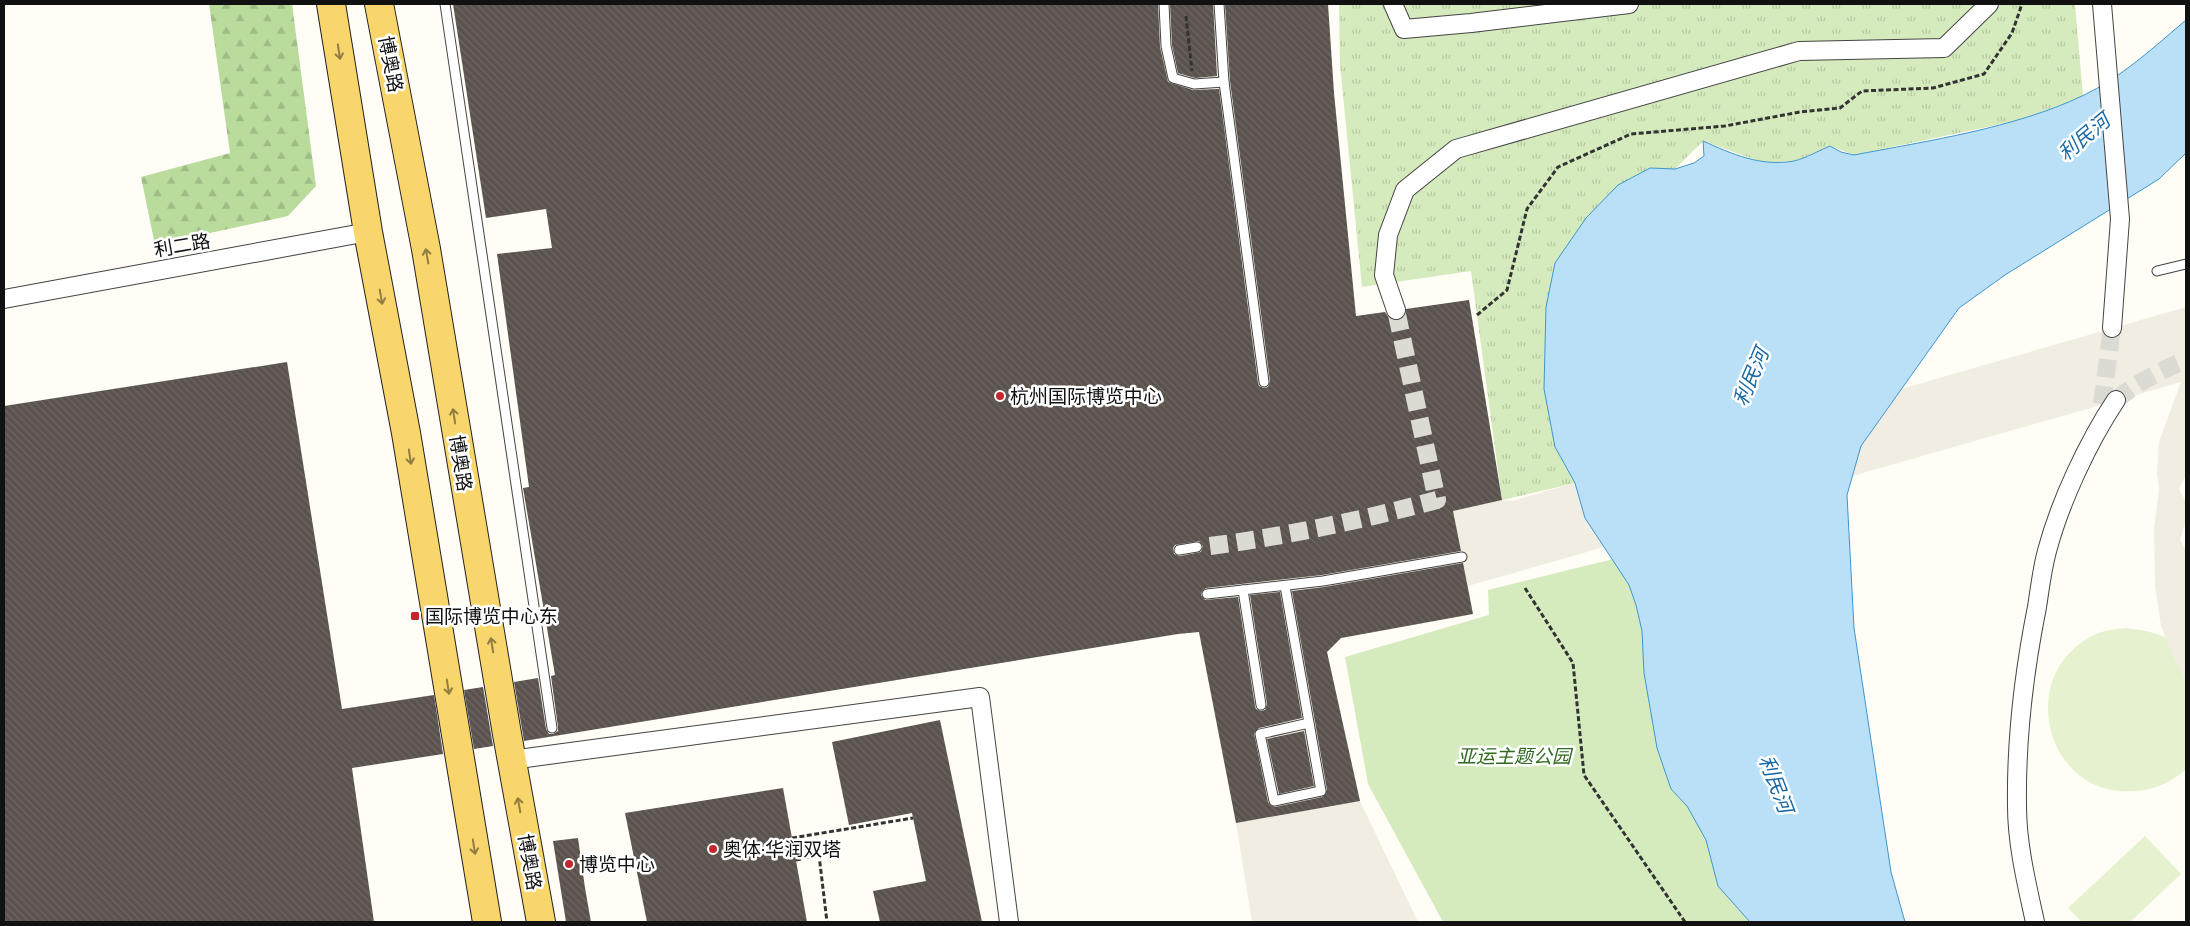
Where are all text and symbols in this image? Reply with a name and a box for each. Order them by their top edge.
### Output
street label: 博奥路 [374,34,407,94]
one-way arrow [334,43,344,59]
water label: 利民河 [2053,106,2118,165]
street label: 利二路 [152,229,212,262]
one-way arrow [421,248,431,264]
one-way arrow [376,289,386,305]
water label: 利民河 [1728,341,1775,409]
place label: 杭州国际博览中心 [1010,385,1162,408]
marker: 杭州国际博览中心 [994,390,1006,402]
one-way arrow [448,408,458,424]
street label: 博奥路 [445,433,476,493]
one-way arrow [405,449,415,465]
place label: 国际博览中心东 [425,605,558,628]
marker: 国际博览中心东 [409,610,421,622]
one-way arrow [486,638,496,654]
one-way arrow [443,678,453,694]
park label: 亚运主题公园 [1457,745,1574,768]
water label: 利民河 [1754,752,1799,820]
one-way arrow [514,798,524,814]
street label: 博奥路 [513,832,546,892]
place label: 奥体·华润双塔 [723,838,841,861]
one-way arrow [470,839,480,855]
marker: 奥体·华润双塔 [707,843,719,855]
place label: 博览中心 [579,853,655,876]
marker: 博览中心 [563,858,575,870]

